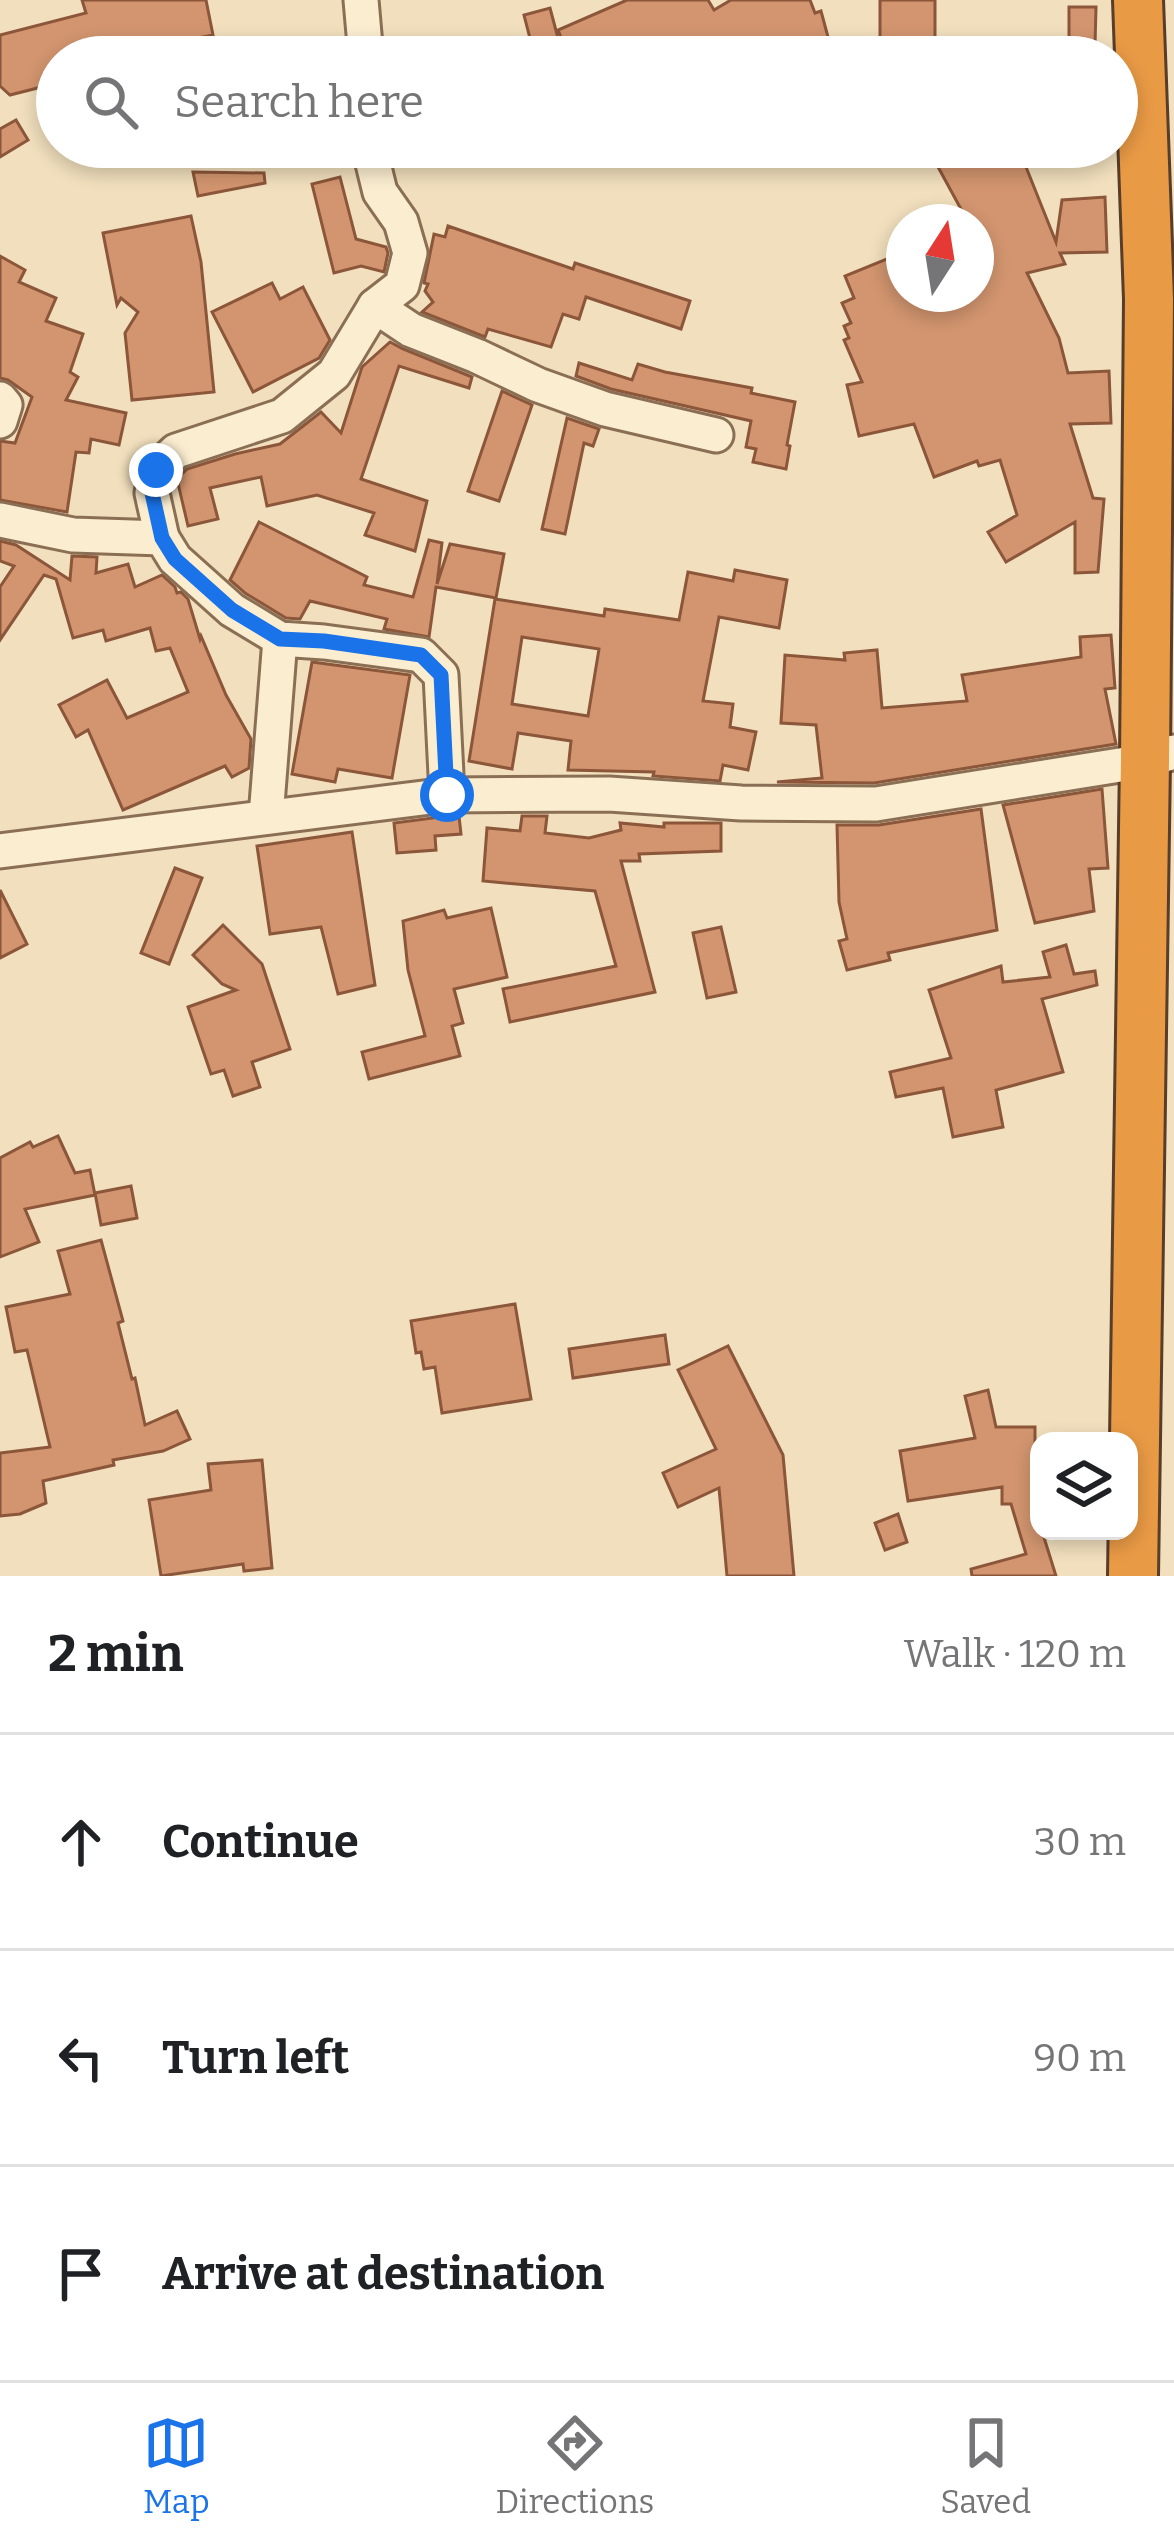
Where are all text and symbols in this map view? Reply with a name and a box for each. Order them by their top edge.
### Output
search box [36,36,1138,168]
icon: search [78,69,144,135]
text: Search here [174,75,424,129]
north arrow [886,204,994,312]
route end [129,443,183,497]
route start [420,768,474,822]
map controls [1030,1432,1138,1540]
button: layers [1030,1432,1138,1540]
text: 2 min [48,1623,184,1685]
text: Walk · 120 m [904,1631,1126,1677]
icon: ahead [48,1809,114,1875]
text: Continue [162,1815,359,1869]
text: 30 m [1034,1819,1126,1865]
icon: left [48,2025,114,2091]
text: Turn left [162,2031,349,2085]
text: 90 m [1033,2035,1126,2081]
icon: arrive [48,2241,114,2307]
text: Arrive at destination [162,2247,604,2301]
tab: Map [143,2410,210,2522]
tab: Directions [496,2410,654,2522]
tab: Saved [940,2410,1031,2522]

